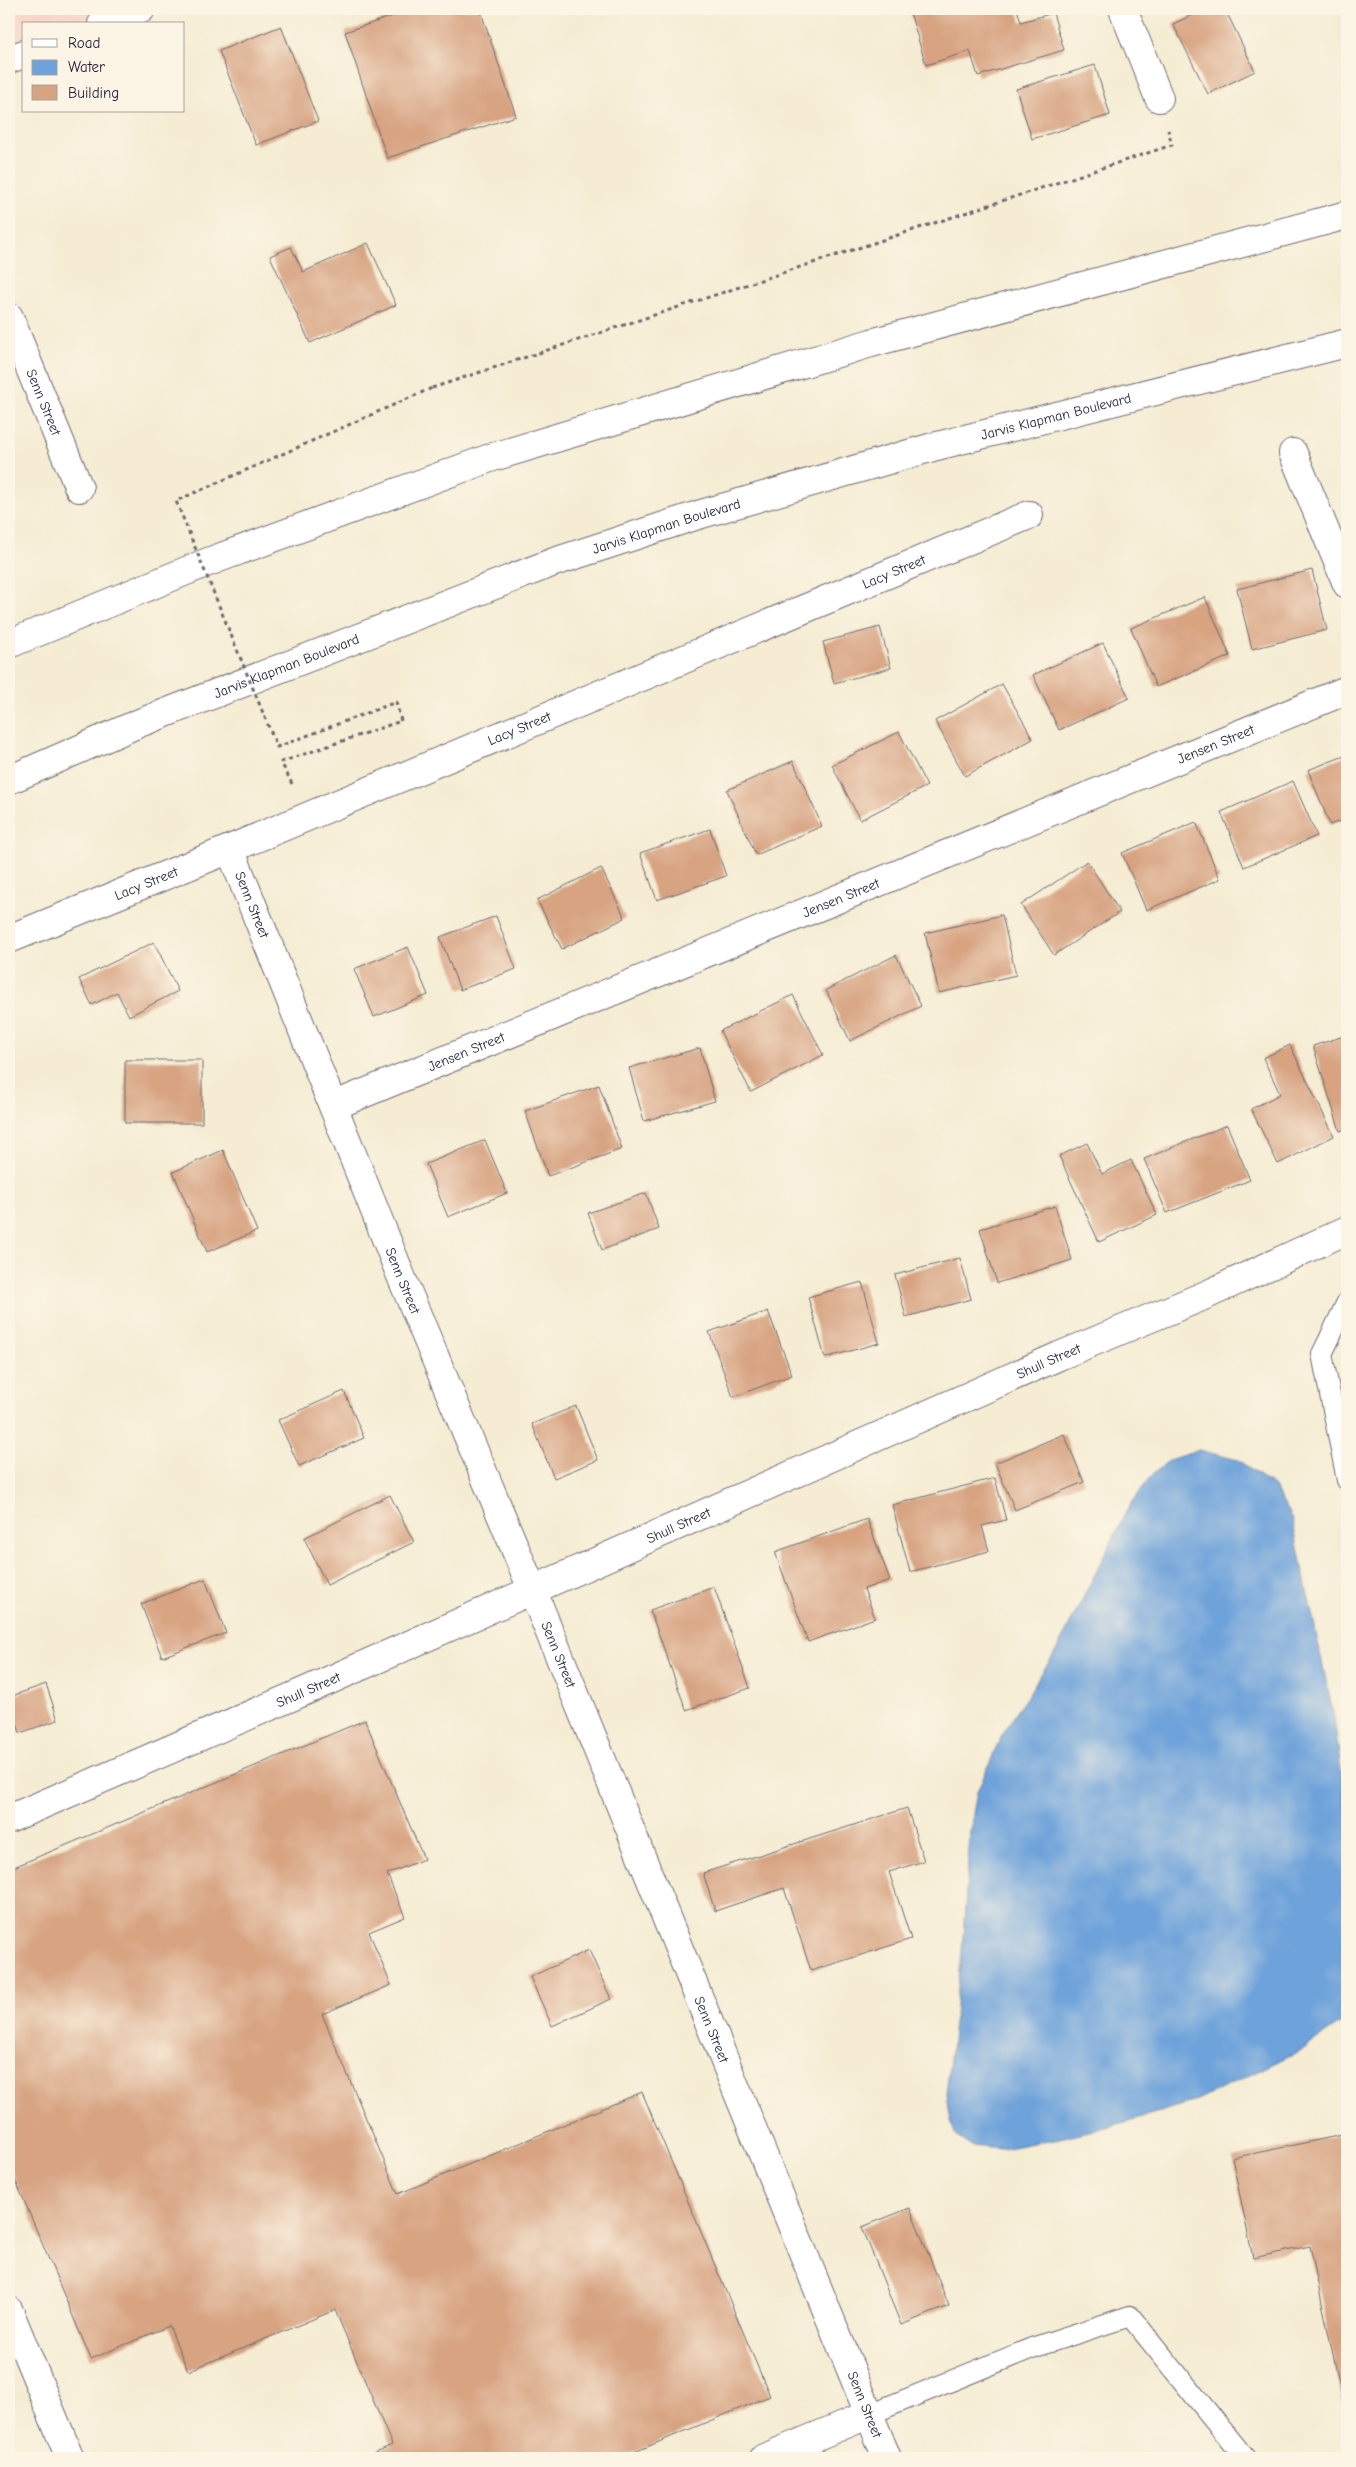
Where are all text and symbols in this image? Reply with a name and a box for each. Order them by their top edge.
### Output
legend [22,22,185,112]
text: Road [68,34,100,52]
text: Water [68,58,105,76]
text: Building [68,84,119,102]
street label: Senn Street [22,367,65,439]
street label: Jarvis Klapman Boulevard [979,390,1133,444]
street label: Jarvis Klapman Boulevard [590,495,742,558]
street label: Lacy Street [860,551,929,593]
street label: Jarvis Klapman Boulevard [212,631,362,702]
street label: Lacy Street [485,707,554,749]
street label: Jensen Street [1175,721,1258,768]
street label: Lacy Street [112,863,181,904]
street label: Senn Street [231,869,273,941]
street label: Jensen Street [800,874,883,921]
street label: Jensen Street [425,1028,508,1075]
street label: Senn Street [381,1245,424,1317]
street label: Shull Street [1014,1340,1084,1383]
street label: Shull Street [644,1504,714,1547]
street label: Senn Street [537,1619,580,1691]
street label: Shull Street [274,1668,344,1712]
street label: Senn Street [690,1994,733,2066]
street label: Senn Street [843,2369,886,2441]

